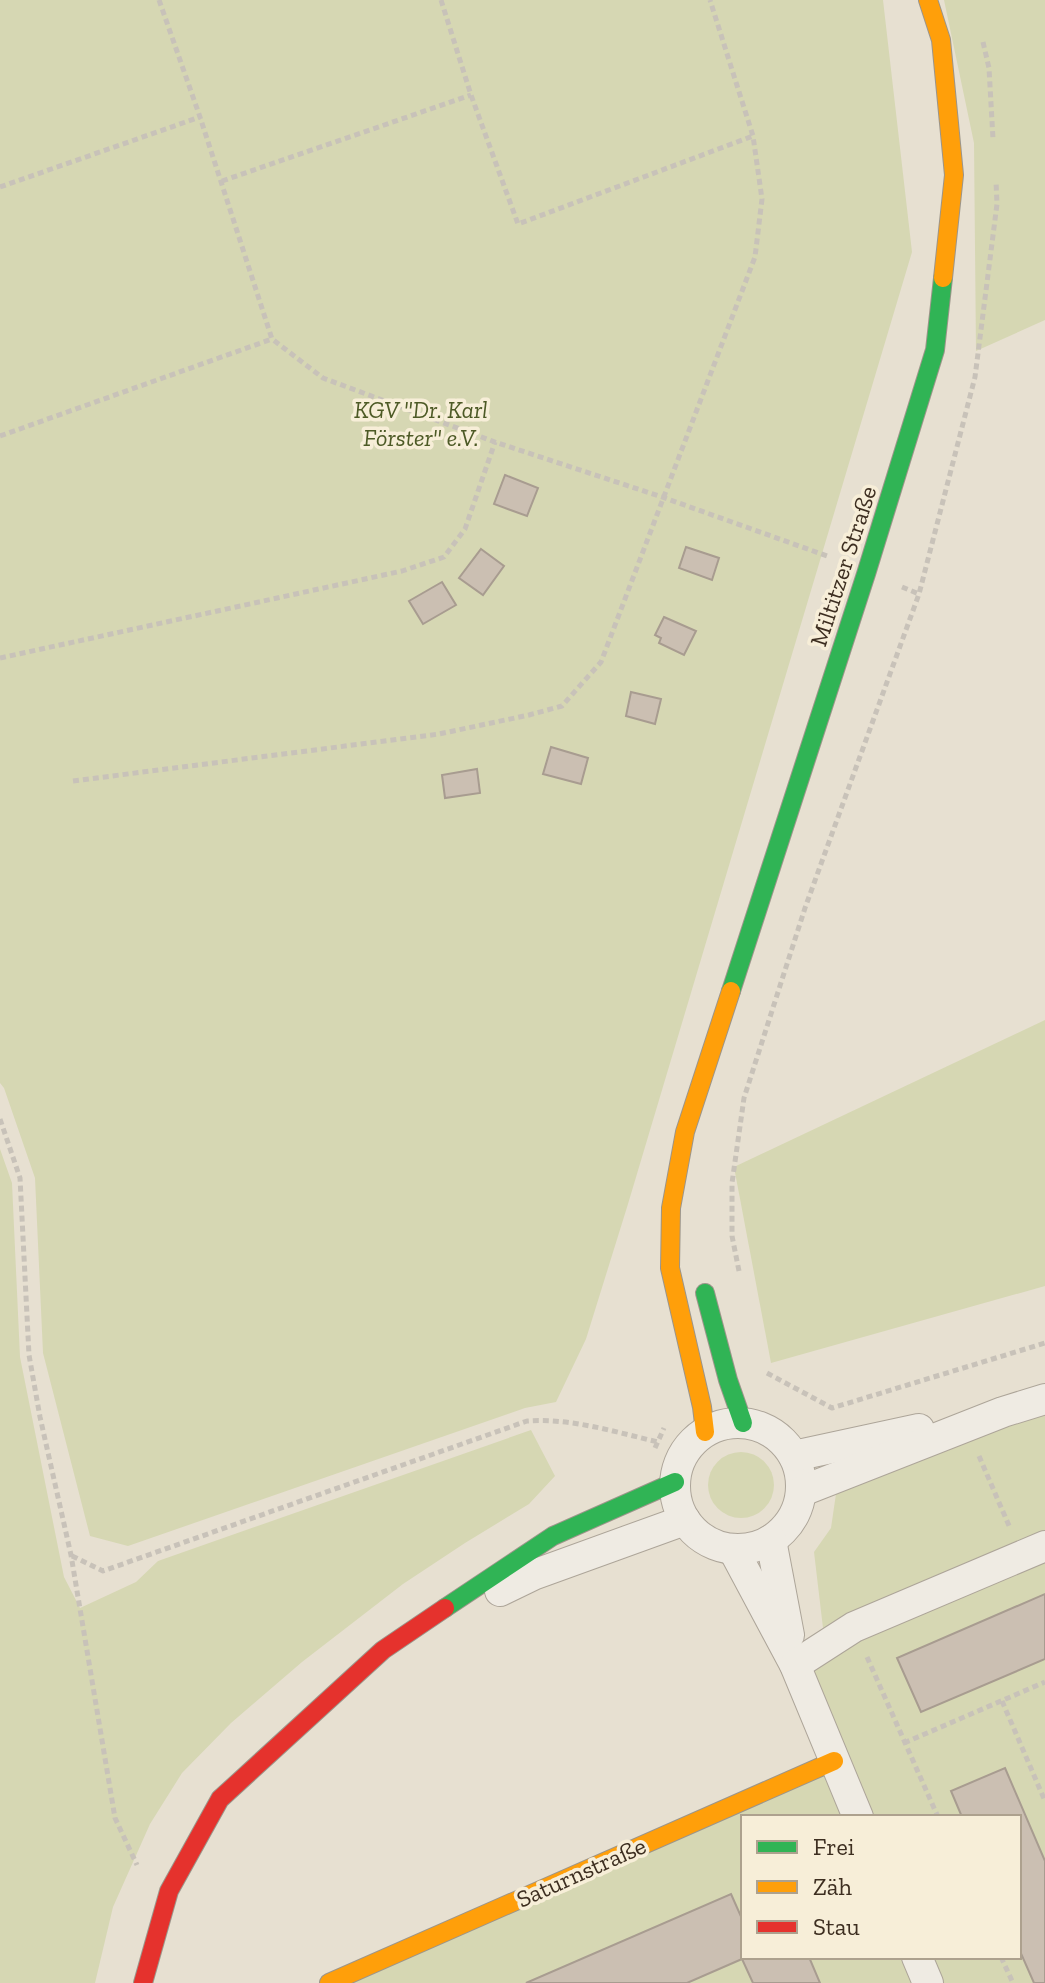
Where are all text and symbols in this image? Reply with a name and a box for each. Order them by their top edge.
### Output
park label: KGV "Dr. Karl Förster" e.V. [354,395,488,452]
street label: Miltitzer Straße [803,482,883,650]
legend [741,1815,1021,1959]
street label: Saturnstraße [512,1831,650,1913]
text: Frei [813,1832,855,1861]
text: Zäh [813,1872,852,1901]
text: Stau [813,1912,860,1941]

